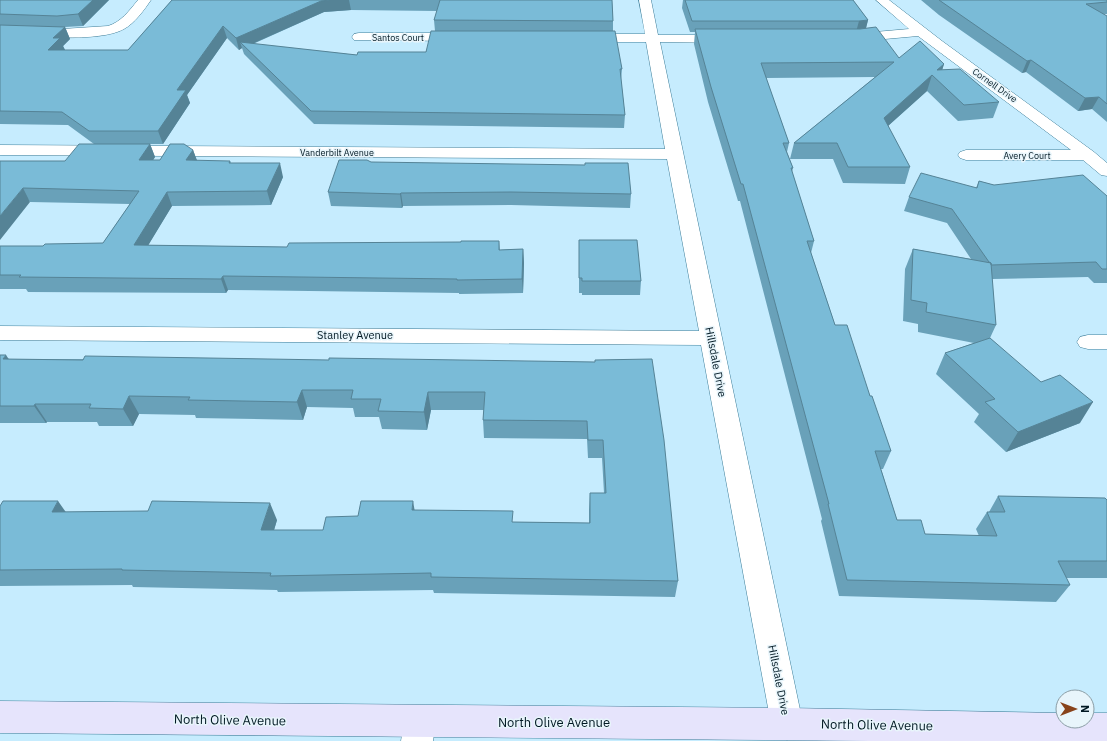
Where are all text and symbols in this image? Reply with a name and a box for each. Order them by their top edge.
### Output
street label: Santos Court [372,32,424,43]
street label: Cornell Drive [971,66,1019,104]
street label: Vanderbilt Avenue [300,147,374,158]
street label: Avery Court [1003,150,1051,161]
street label: Hillsdale Drive [702,326,730,398]
street label: Stanley Avenue [317,328,393,342]
street label: Hillsdale Drive [765,644,793,716]
north arrow [1055,689,1095,729]
text: N [1078,705,1092,713]
street label: North Olive Avenue [174,711,286,729]
street label: North Olive Avenue [498,714,610,731]
street label: North Olive Avenue [821,716,933,734]

